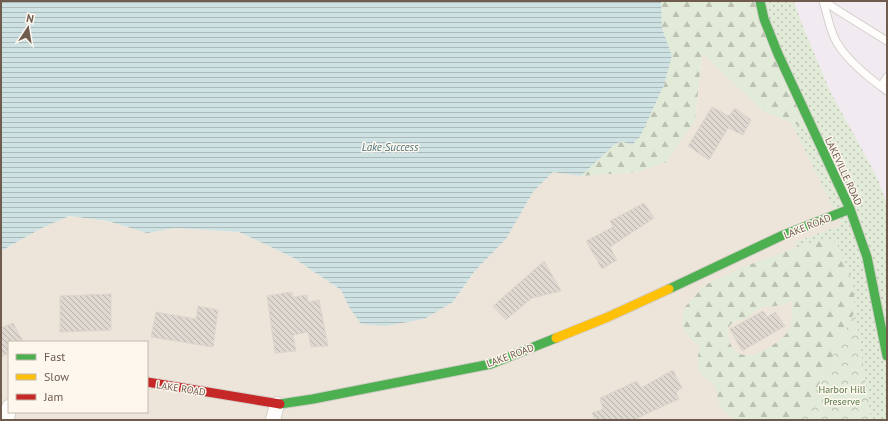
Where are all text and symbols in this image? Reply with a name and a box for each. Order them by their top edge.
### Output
north arrow [8,8,48,48]
text: N [25,11,35,26]
street label: LAKEVILLE ROAD [822,135,865,207]
water label: Lake Success [362,140,419,154]
street label: LAKE ROAD [782,211,833,242]
legend [8,341,148,413]
street label: LAKE ROAD [485,341,536,370]
text: Fast [44,349,65,364]
text: Slow [44,369,69,384]
street label: LAKE ROAD [155,378,206,399]
park label: Harbor Hill Preserve [818,383,866,408]
text: Jam [43,389,63,404]

